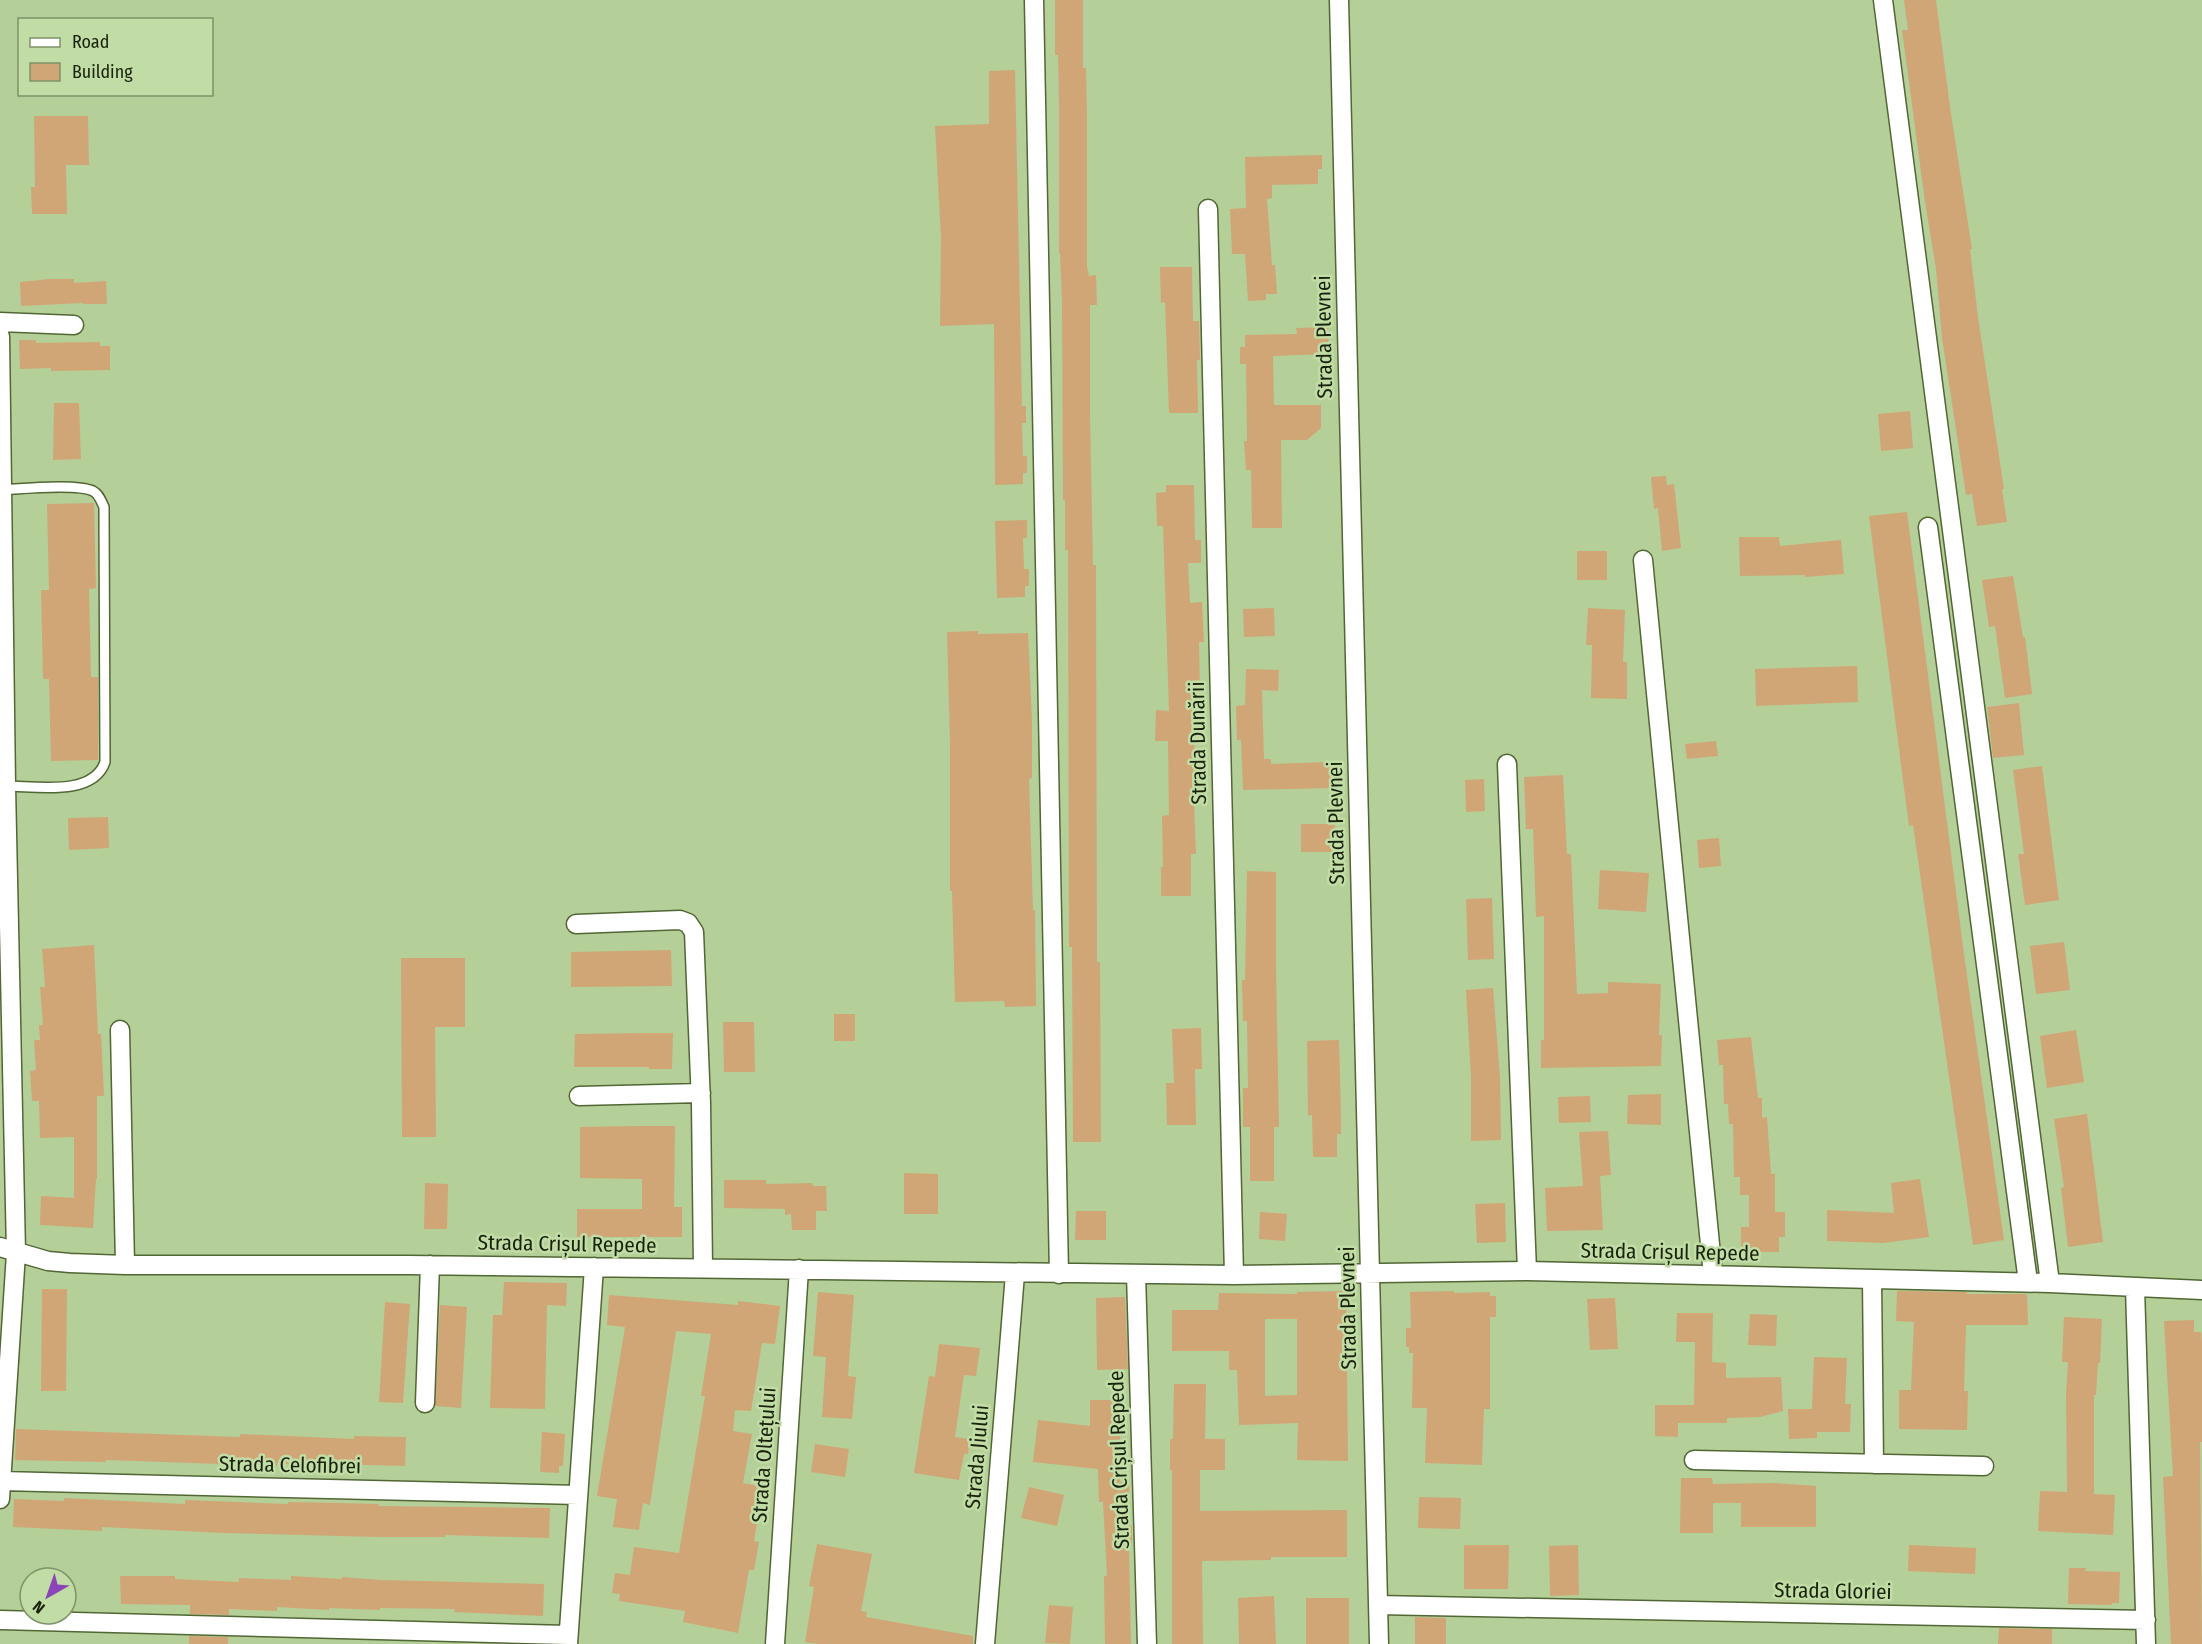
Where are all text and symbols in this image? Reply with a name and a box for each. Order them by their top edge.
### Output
legend [18,18,213,96]
text: Road [72,31,109,53]
text: Building [72,61,133,83]
street label: Strada Plevnei [1310,275,1338,399]
street label: Strada Dunării [1184,681,1212,805]
street label: Strada Plevnei [1322,761,1350,885]
street label: Strada Crișul Repede [477,1229,657,1259]
street label: Strada Crișul Repede [1580,1237,1760,1267]
street label: Strada Plevnei [1334,1246,1362,1370]
street label: Strada Crișul Repede [1103,1370,1135,1550]
street label: Strada Oltețului [746,1386,782,1524]
street label: Strada Jiului [959,1404,995,1510]
street label: Strada Celofibrei [219,1451,361,1479]
north arrow [18,1566,78,1626]
street label: Strada Gloriei [1774,1577,1892,1605]
text: N [29,1597,48,1617]

